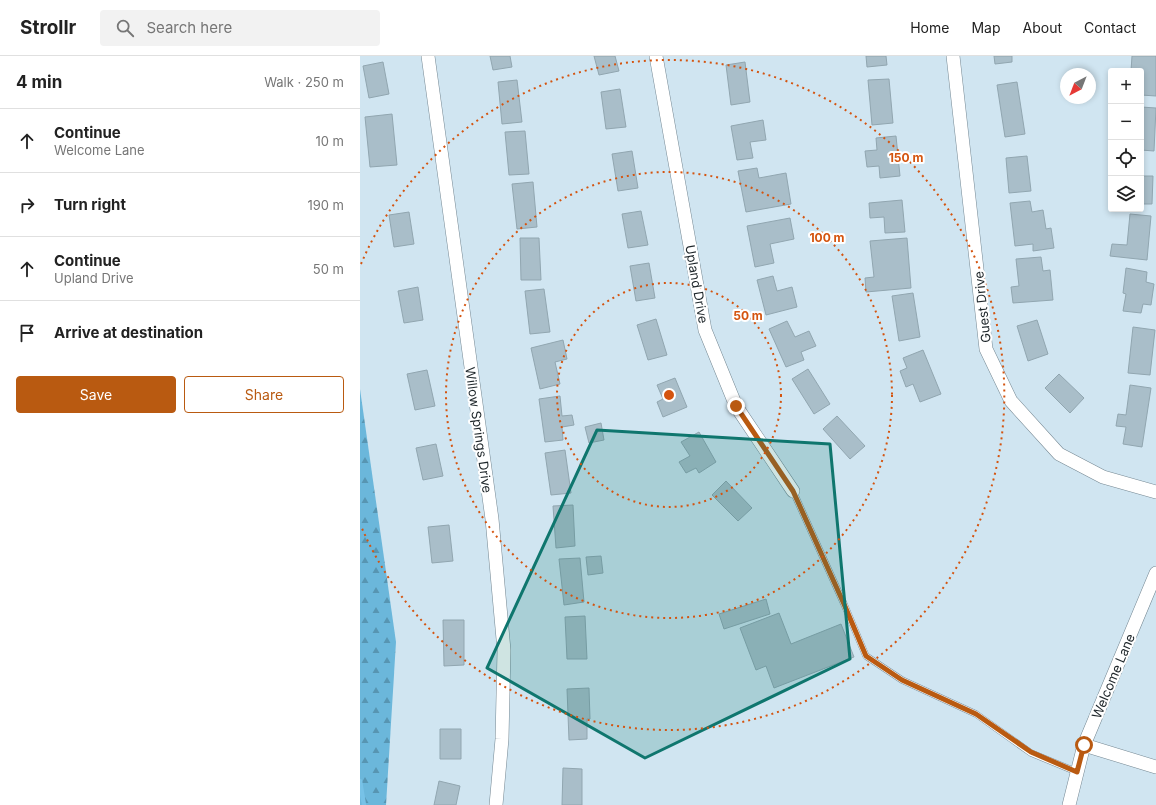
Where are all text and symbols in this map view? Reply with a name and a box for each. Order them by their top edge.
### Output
search box [100,10,380,46]
text: Strollr [20,16,76,39]
icon: search [114,17,136,39]
text: Search here [146,18,232,37]
text: Home [910,19,949,36]
text: Map [971,19,1001,36]
text: About [1023,19,1062,36]
text: Contact [1084,19,1136,36]
north arrow [1060,68,1096,104]
map controls [1108,68,1144,212]
button: + [1108,68,1144,104]
text: 4 min [16,72,62,92]
text: Walk · 250 m [264,74,344,90]
button: − [1108,104,1144,140]
text: Continue [54,123,121,142]
icon: ahead [16,130,38,152]
text: 10 m [315,133,344,149]
button: locate [1108,140,1144,176]
text: Welcome Lane [54,142,145,158]
text: 150 m [889,150,923,165]
button: layers [1108,176,1144,212]
icon: right [16,194,38,216]
text: Turn right [54,195,126,214]
text: 190 m [307,197,344,213]
text: 100 m [809,230,845,245]
street label: Upland Drive [682,243,712,325]
text: Continue [54,251,121,270]
icon: ahead [16,258,38,280]
text: 50 m [313,261,344,277]
text: Upland Drive [54,270,134,286]
street label: Guest Drive [970,270,994,344]
text: 50 m [733,308,763,323]
icon: arrive [16,322,38,344]
text: Arrive at destination [54,323,203,342]
street label: Willow Springs Drive [462,366,496,494]
button: Save [16,376,176,413]
button: Share [184,376,344,413]
centre of rings [662,388,676,402]
route end [727,397,745,415]
street label: Welcome Lane [1088,631,1138,721]
route start [1075,736,1093,754]

